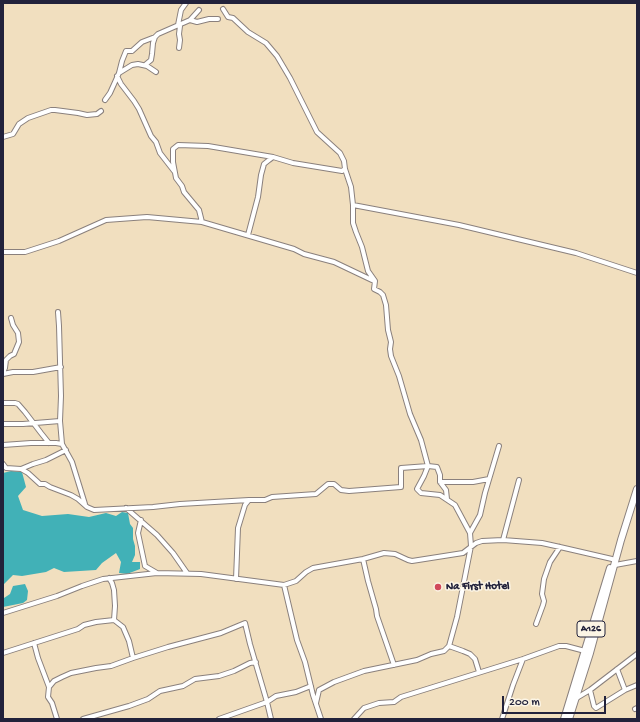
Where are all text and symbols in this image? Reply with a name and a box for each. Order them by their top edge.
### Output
place label: Na First Hotel [446,580,510,594]
marker: Na First Hotel [433,582,443,592]
road number: A126 [577,621,605,637]
scale bar [504,688,608,714]
text: 200 m [509,696,540,710]

